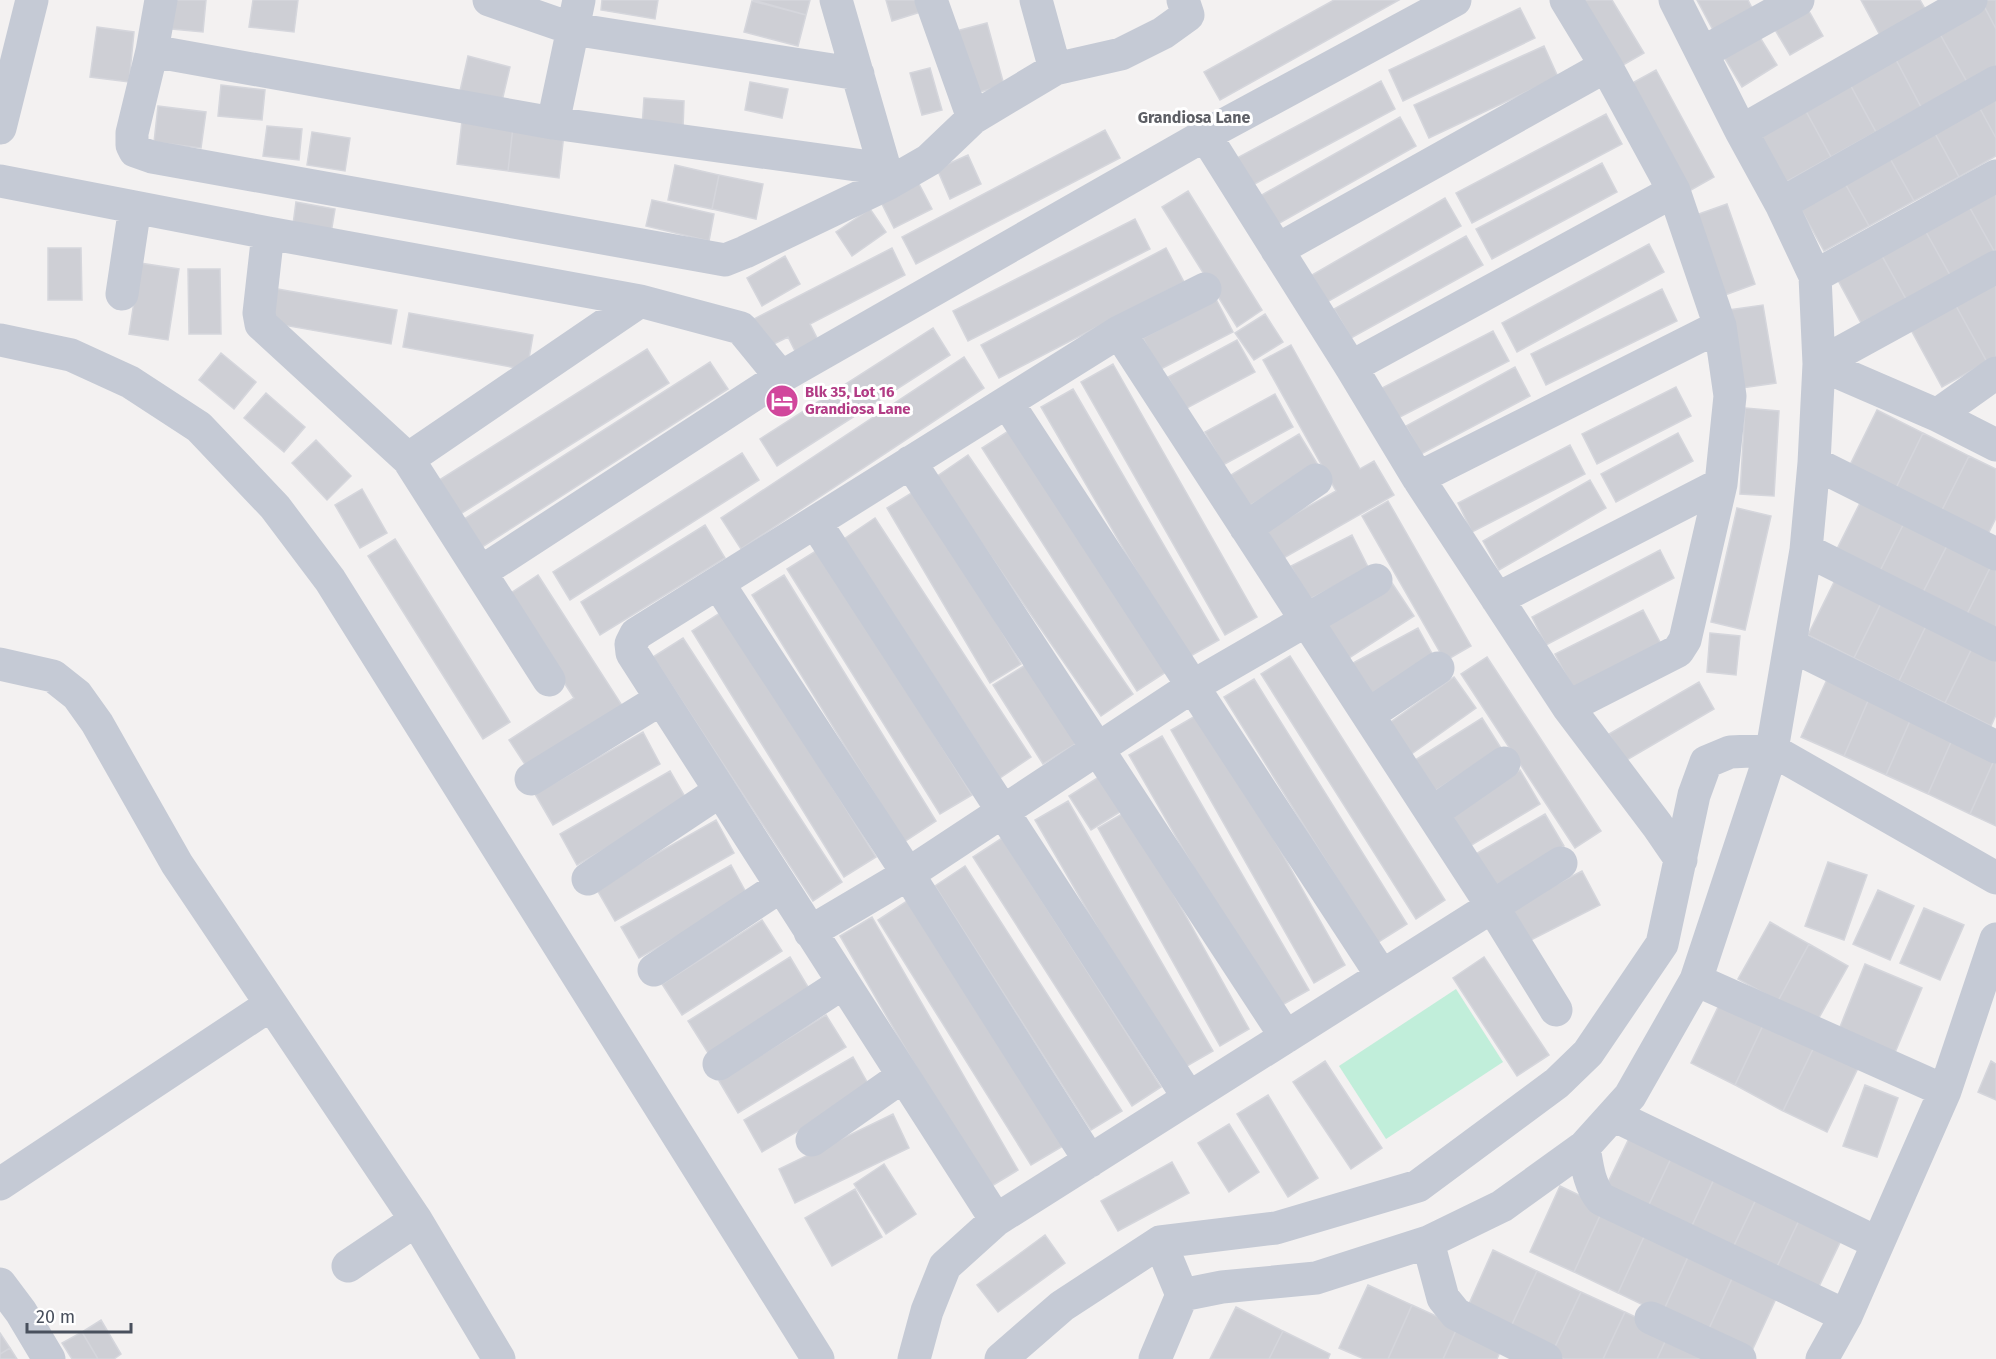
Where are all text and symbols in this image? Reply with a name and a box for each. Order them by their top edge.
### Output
district label: Grandiosa Lane [1138,108,1250,127]
hotel icon: Blk 35, Lot 16 Grandiosa Lane [764,383,800,419]
place label: Blk 35, Lot 16 Grandiosa Lane [805,383,911,418]
scale bar [27,1296,130,1334]
text: 20 m [36,1306,75,1328]

